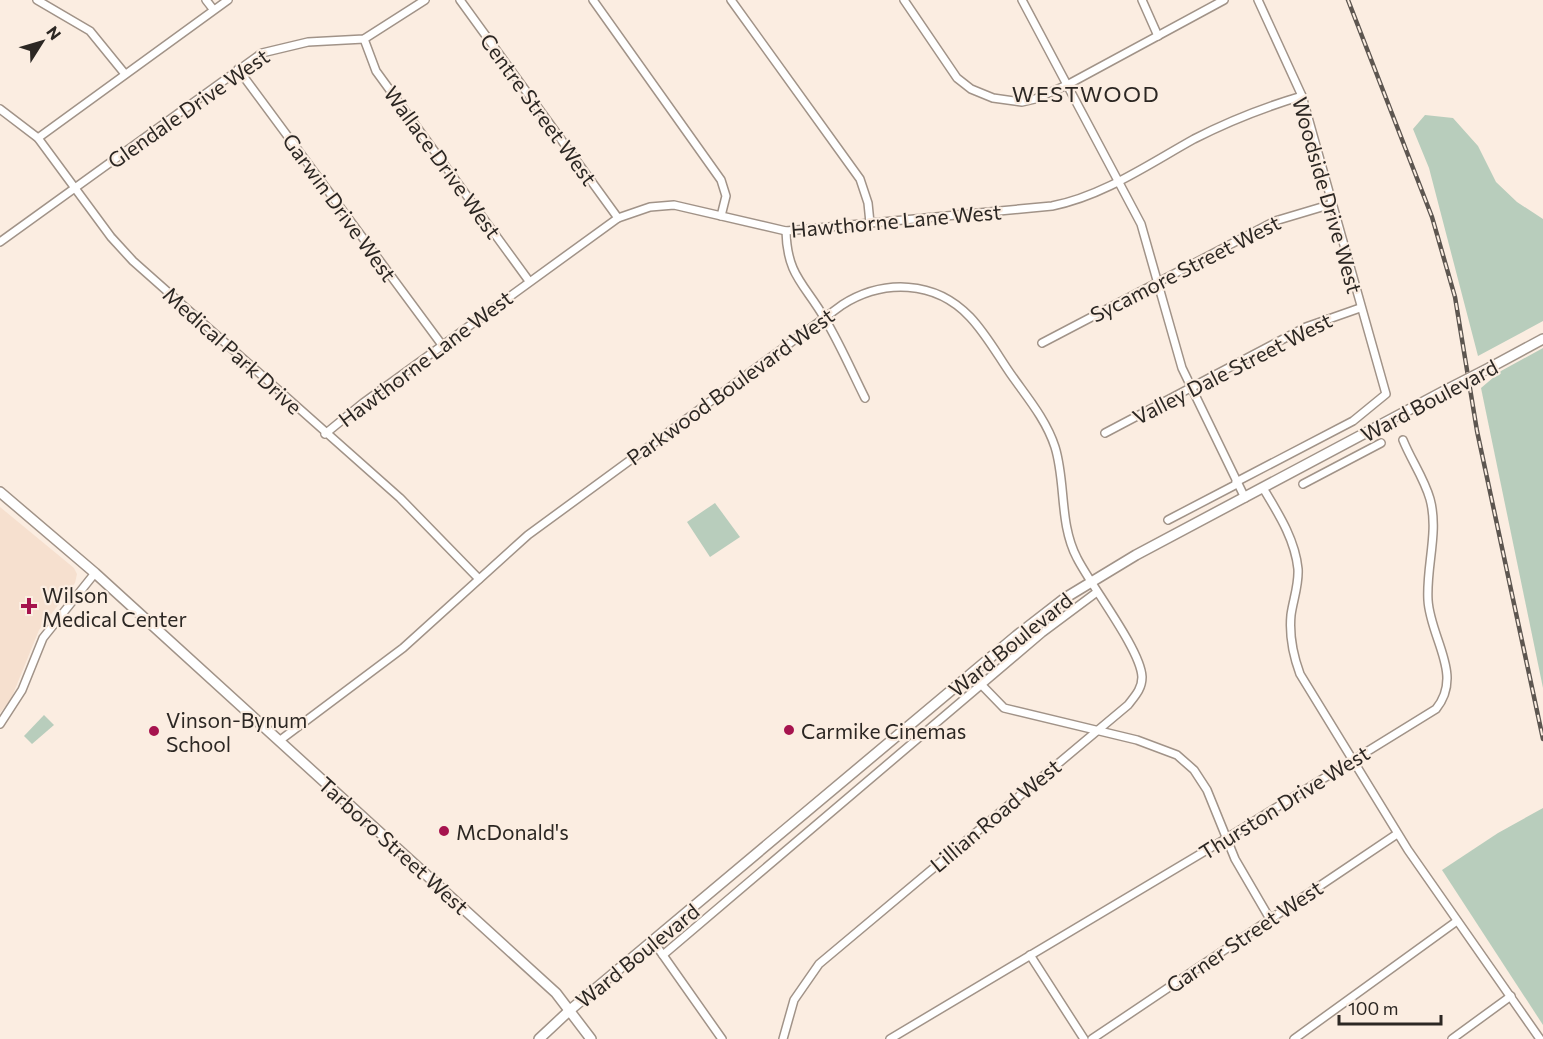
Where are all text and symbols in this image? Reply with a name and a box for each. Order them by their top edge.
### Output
north arrow [12,12,72,72]
text: N [43,22,66,43]
street label: Centre Street West [475,28,603,190]
street label: Glendale Drive West [102,43,274,173]
district label: WESTWOOD [1012,80,1160,107]
street label: Wallace Drive West [379,81,507,243]
street label: Woodside Drive West [1288,94,1368,296]
street label: Garwin Drive West [278,128,402,286]
street label: Hawthorne Lane West [790,198,1002,242]
street label: Sycamore Street West [1086,209,1284,327]
street label: Medical Park Drive [158,281,308,419]
street label: Hawthorne Lane West [333,284,517,432]
street label: Parkwood Boulevard West [621,302,839,470]
street label: Valley Dale Street West [1128,307,1336,429]
street label: Ward Boulevard [1356,353,1502,447]
place label: Wilson Medical Center [42,582,187,631]
street label: Ward Boulevard [943,587,1077,701]
marker: Wilson Medical Center [20,597,38,615]
place label: Vinson-Bynum School [166,707,307,756]
place label: Carmike Cinemas [801,718,966,743]
marker: Carmike Cinemas [782,723,796,737]
marker: Vinson-Bynum School [147,724,161,738]
street label: Thurston Drive West [1194,740,1374,864]
street label: Lillian Road West [925,753,1065,877]
street label: Tarboro Street West [314,771,474,919]
place label: McDonald's [456,819,569,844]
marker: McDonald's [437,824,451,838]
street label: Garner Street West [1161,875,1327,997]
street label: Ward Boulevard [570,898,704,1012]
scale bar [1339,988,1441,1026]
text: 100 m [1348,997,1398,1019]

